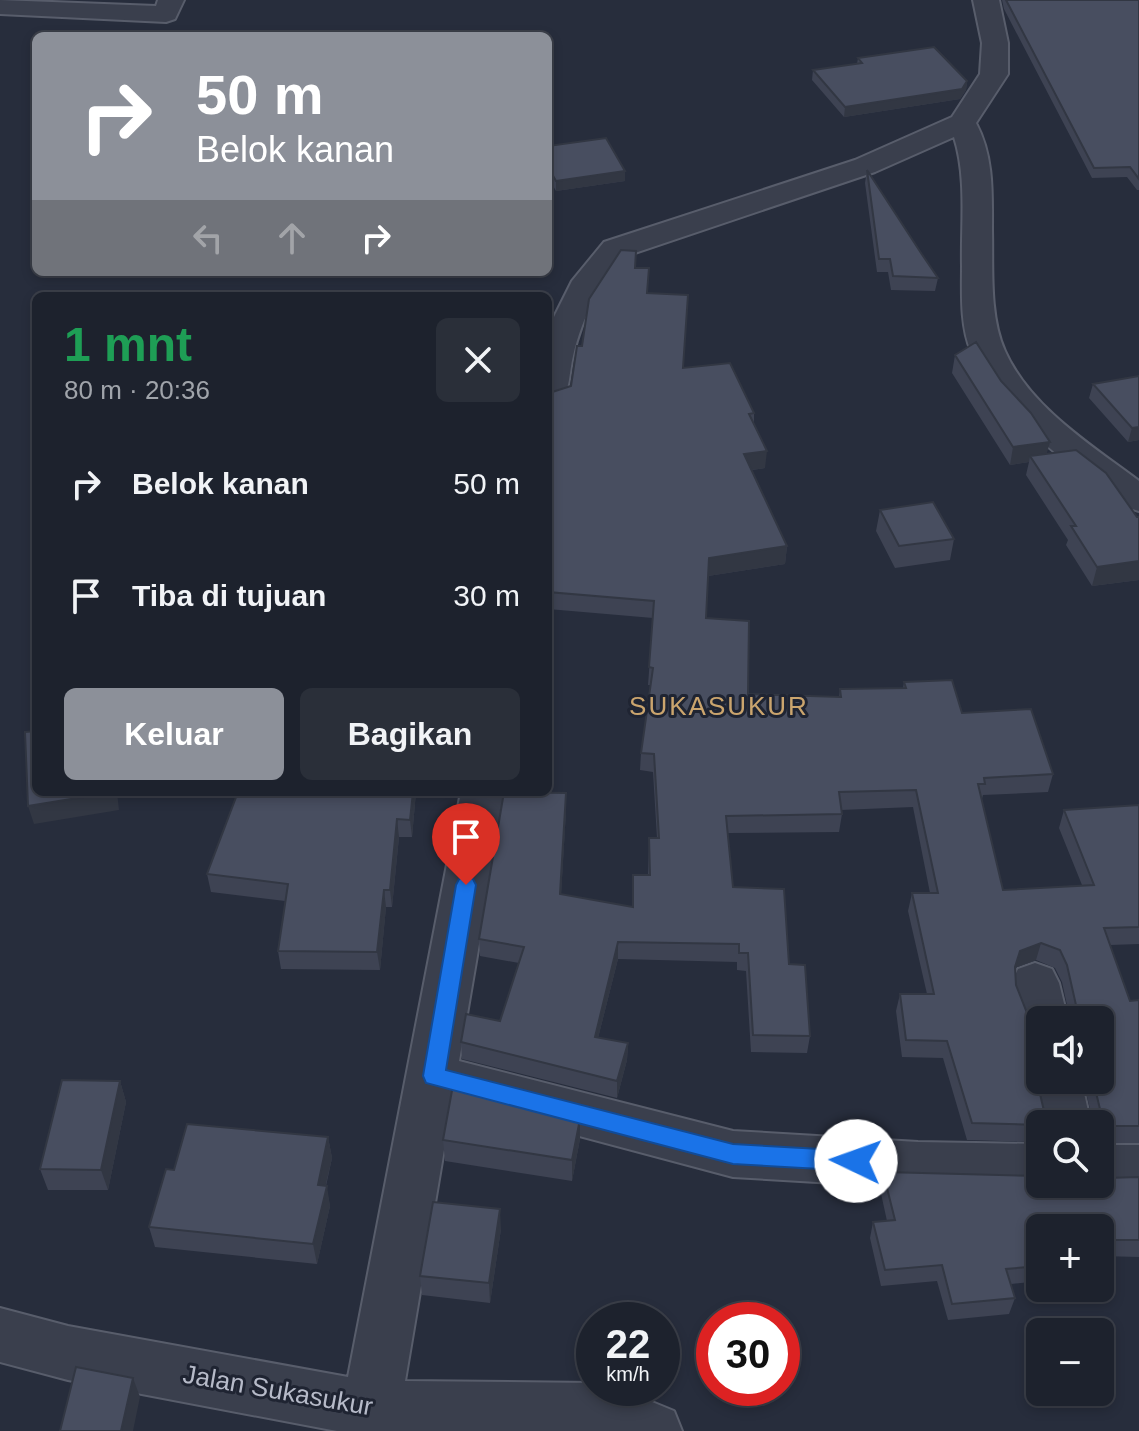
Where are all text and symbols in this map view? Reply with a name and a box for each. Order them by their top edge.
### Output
text: 50 m [196,63,324,126]
icon: right [64,64,168,168]
text: Belok kanan [196,129,394,170]
icon: left [186,216,230,260]
icon: ahead [270,216,314,260]
icon: right [354,216,398,260]
text: 1 mnt [64,318,192,371]
button: close [436,318,520,402]
text: 80 m · 20:36 [64,375,210,405]
icon: right [64,462,108,506]
text: Belok kanan [132,467,309,500]
text: 50 m [453,467,520,500]
icon: arrive [64,574,108,618]
text: Tiba di tujuan [132,579,326,612]
text: 30 m [453,579,520,612]
button: Keluar [64,688,284,780]
button: Bagikan [300,688,520,780]
district label: SUKASUKUR [629,691,809,721]
pin [432,803,500,885]
icon: arrive [444,815,488,859]
map controls [1026,1006,1114,1406]
button: sound [1026,1006,1114,1094]
button: search [1026,1110,1114,1198]
position arrow [814,1119,898,1203]
button: + [1026,1214,1114,1302]
speed limit sign: 30 [696,1302,800,1406]
button: − [1026,1318,1114,1406]
text: 22 [606,1322,650,1366]
street label: Jalan Sukasukur [181,1359,376,1422]
text: km/h [606,1363,650,1385]

